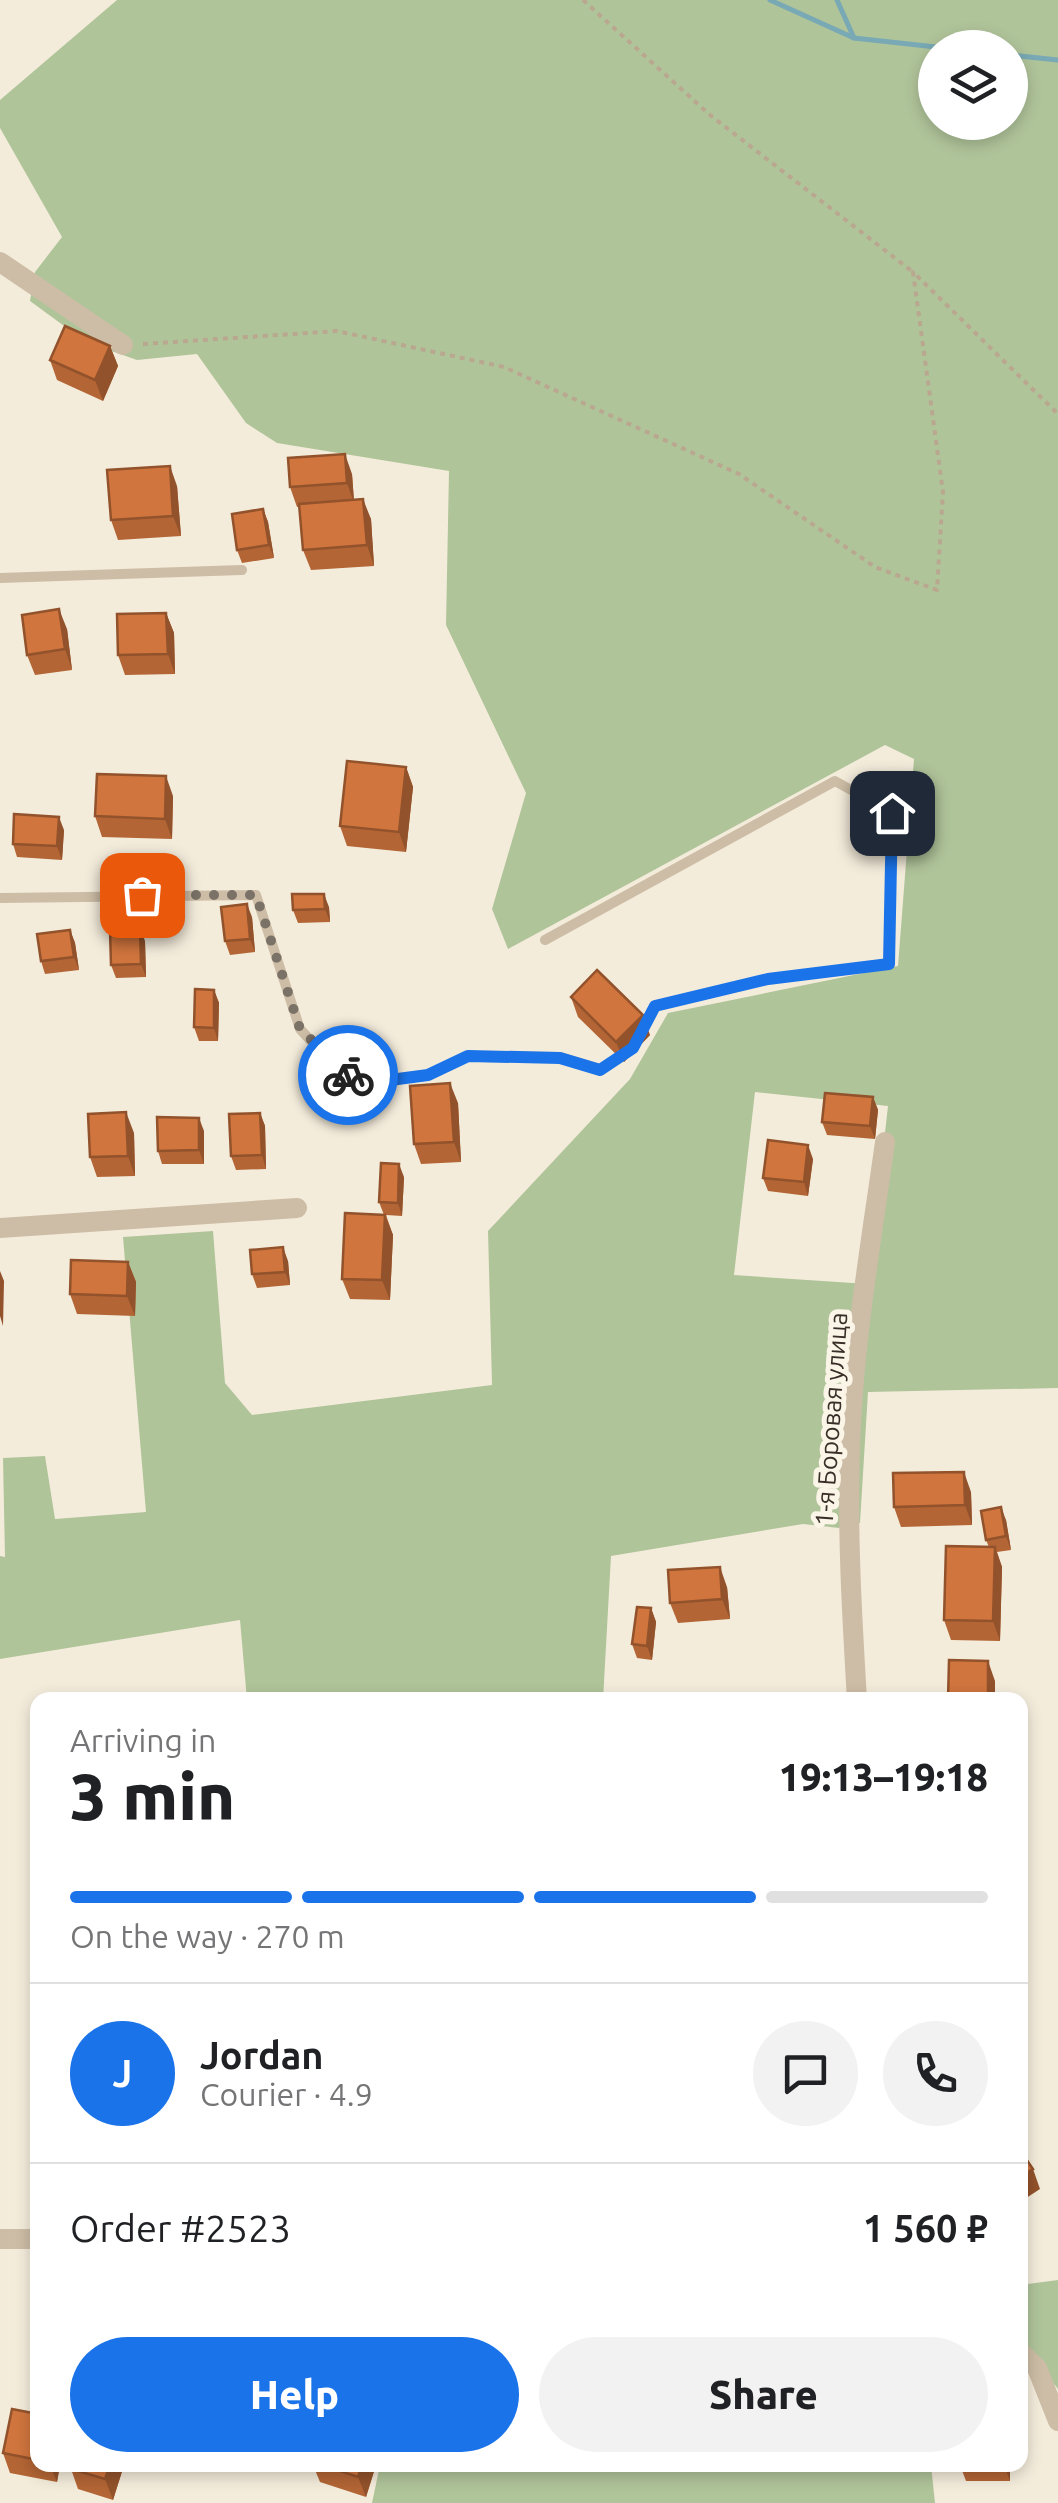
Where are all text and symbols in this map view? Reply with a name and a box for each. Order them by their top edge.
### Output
map controls [918,30,1028,140]
button: layers [918,30,1028,140]
pin [850,771,935,856]
icon: home [865,786,920,841]
pin [100,853,185,938]
icon: bag [115,868,170,923]
courier [298,1025,398,1125]
icon: bike [321,1048,376,1103]
street label: 1-я Боровая улица [810,1311,852,1527]
text: Arriving in [70,1722,216,1758]
text: 19:13–19:18 [779,1756,988,1798]
text: 3 min [70,1759,235,1832]
text: On the way · 270 m [70,1918,345,1954]
button: chat [753,2021,858,2126]
button: phone [883,2021,988,2126]
text: Jordan [200,2034,324,2076]
text: J [113,2052,132,2094]
text: Courier · 4.9 [200,2076,373,2112]
text: Order #2523 [70,2207,291,2249]
text: 1 560 ₽ [863,2207,988,2249]
button: Help [70,2337,519,2452]
button: Share [539,2337,988,2452]

